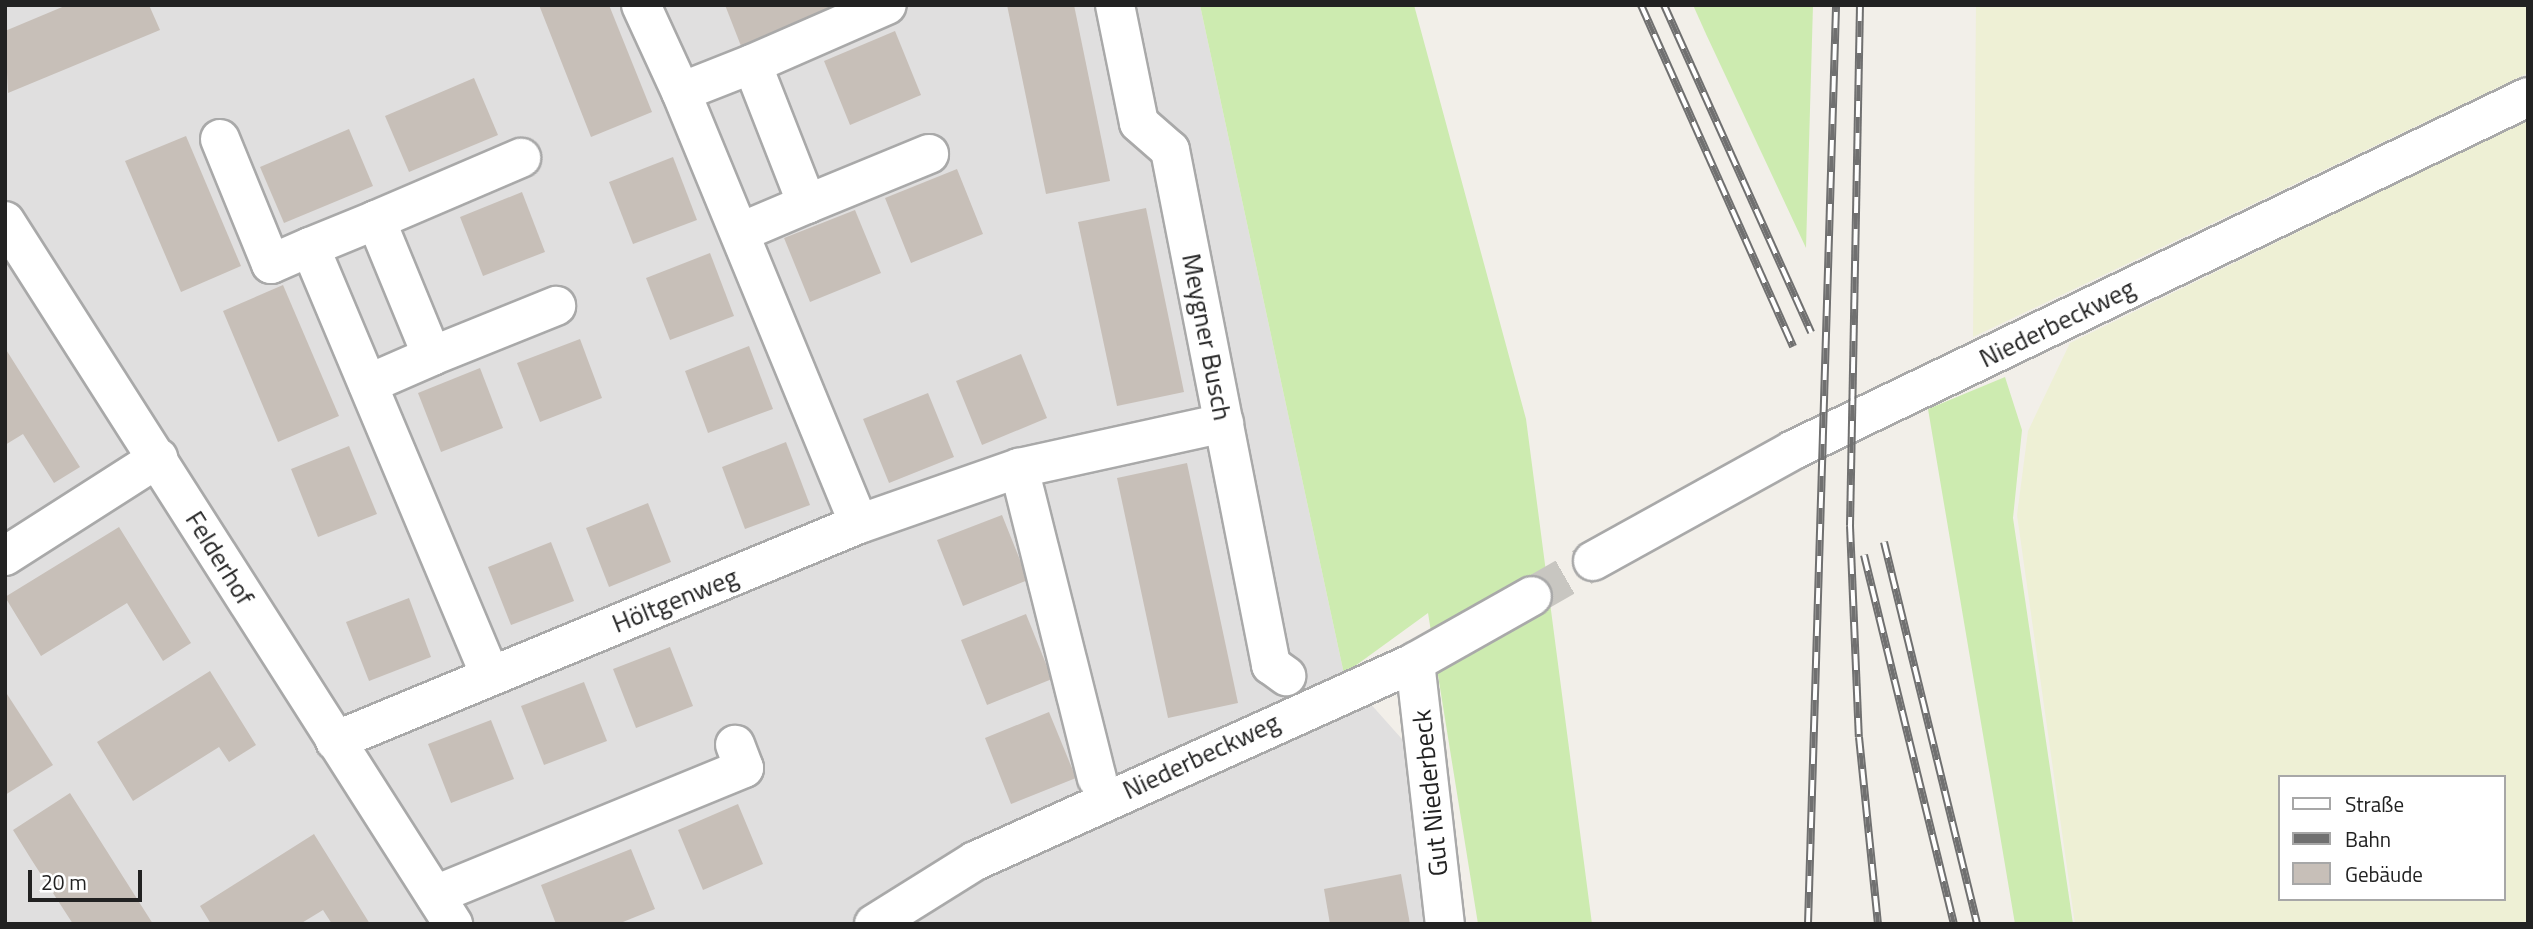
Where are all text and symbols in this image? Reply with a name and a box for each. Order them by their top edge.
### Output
street label: Meygner Busch [1176,251,1238,423]
street label: Niederbeckweg [1974,272,2140,374]
street label: Felderhof [179,505,261,611]
street label: Höltgenweg [608,561,742,639]
street label: Niederbeckweg [1118,706,1284,806]
street label: Gut Niederbeck [1406,708,1454,878]
legend [2278,775,2505,901]
text: Straße [2345,788,2404,820]
text: Bahn [2345,823,2391,855]
scale bar [32,856,145,900]
text: Gebäude [2345,858,2423,890]
text: 20 m [41,866,87,898]

